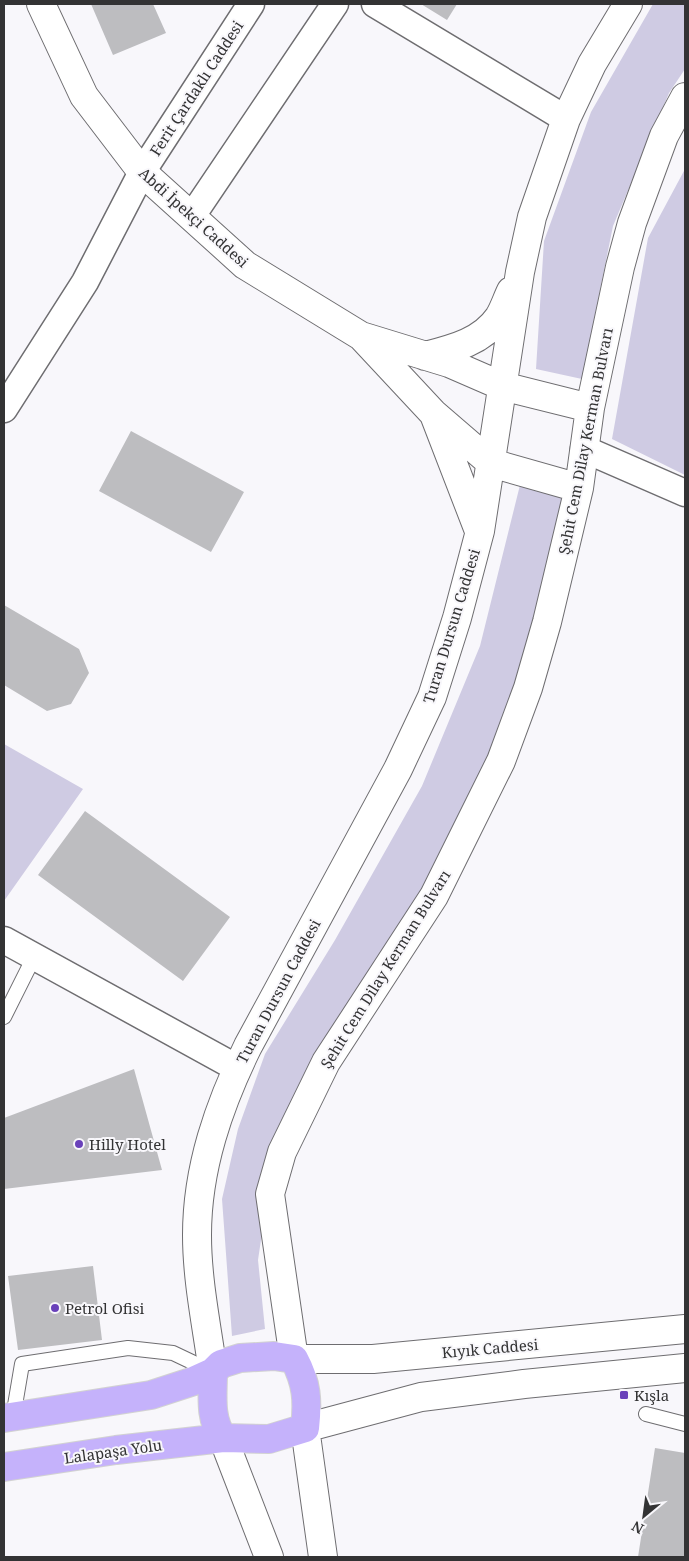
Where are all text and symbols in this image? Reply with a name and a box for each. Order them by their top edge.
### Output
street label: Ferit Çardaklı Caddesi [145,16,247,159]
street label: Abdi İpekçi Caddesi [135,163,253,272]
street label: Şehit Cem Dilay Kerman Bulvarı [553,326,617,556]
street label: Turan Dursun Caddesi [418,546,484,706]
street label: Şehit Cem Dilay Kerman Bulvarı [315,866,455,1072]
street label: Turan Dursun Caddesi [231,915,325,1067]
place label: Hilly Hotel [89,1134,166,1154]
marker: Hilly Hotel [73,1138,85,1150]
place label: Petrol Ofisi [65,1298,144,1318]
marker: Petrol Ofisi [49,1302,61,1314]
street label: Kıyık Caddesi [441,1334,539,1362]
place label: Kışla [634,1385,669,1405]
marker: Kışla [618,1389,630,1401]
street label: Lalapaşa Yolu [63,1434,164,1468]
north arrow [619,1491,669,1541]
text: N [628,1517,647,1539]

